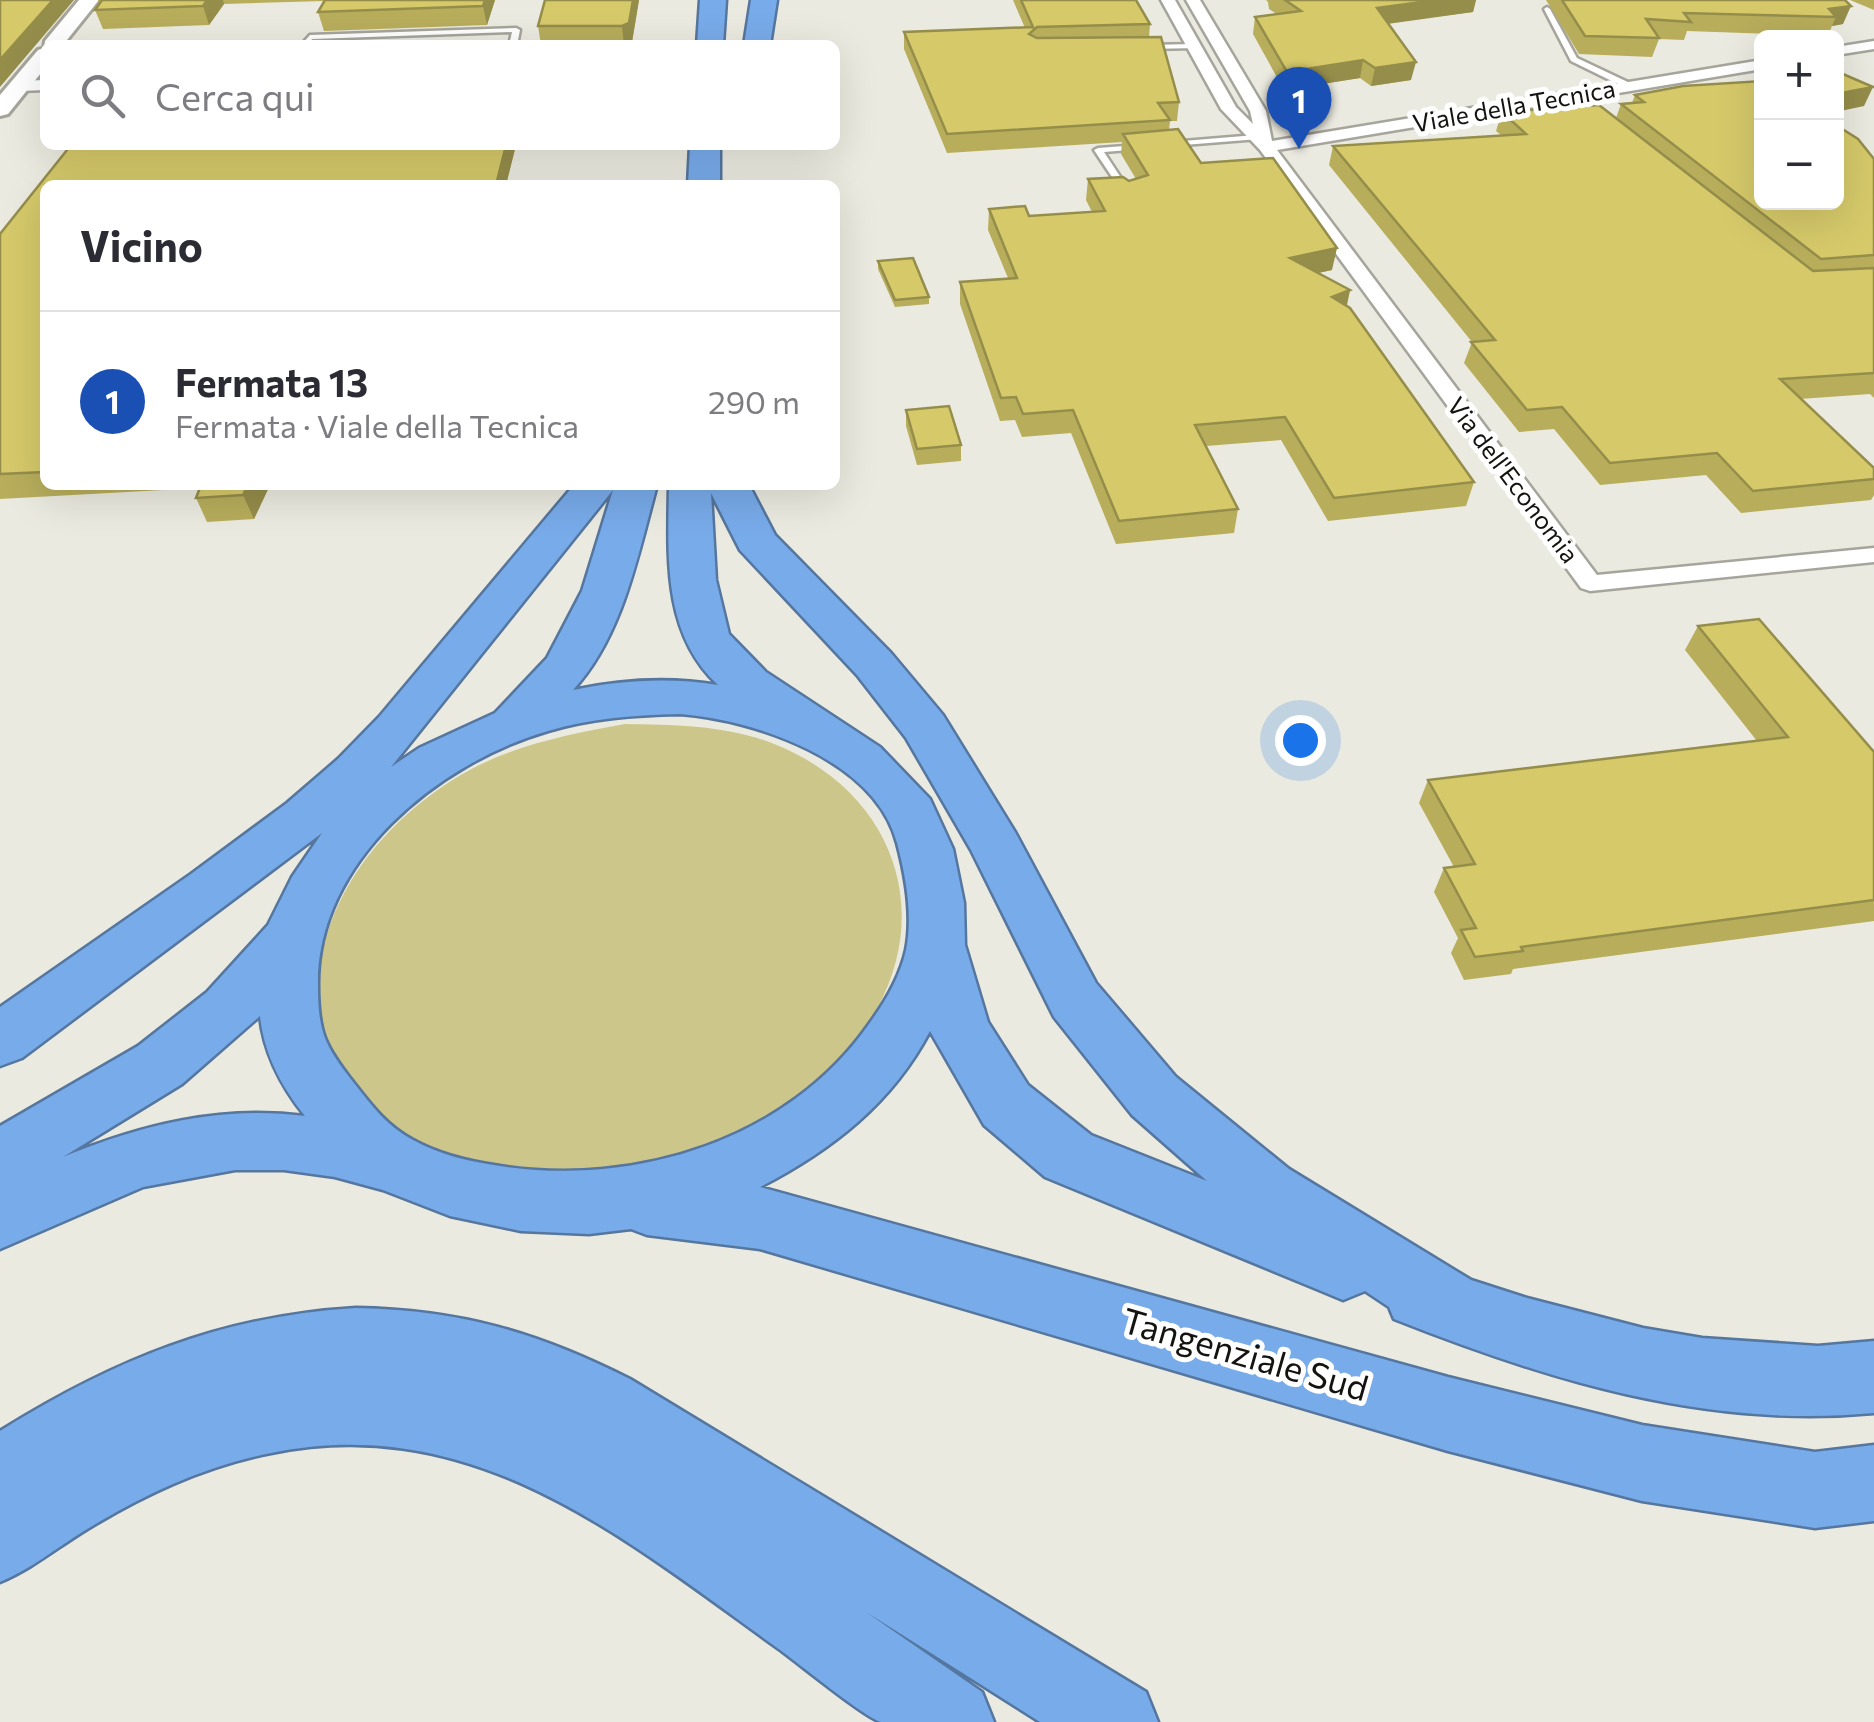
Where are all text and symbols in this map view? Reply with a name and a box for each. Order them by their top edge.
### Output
map controls [1754,30,1844,210]
button: + [1754,30,1844,120]
search box [40,40,840,150]
pin: 1 [1266,66,1332,149]
icon: search [75,68,130,123]
text: Cerca qui [155,72,315,119]
street label: Viale della Tecnica [1410,72,1617,138]
button: − [1754,120,1844,210]
text: Vicino [80,219,203,271]
text: Fermata 13 [175,358,368,405]
text: 1 [105,381,120,421]
text: 290 m [708,381,800,421]
street label: Via dell'Economia [1442,391,1586,568]
text: Fermata · Viale della Tecnica [175,405,579,445]
your location [1275,715,1326,766]
street label: Tangenziale Sud [1118,1297,1374,1408]

